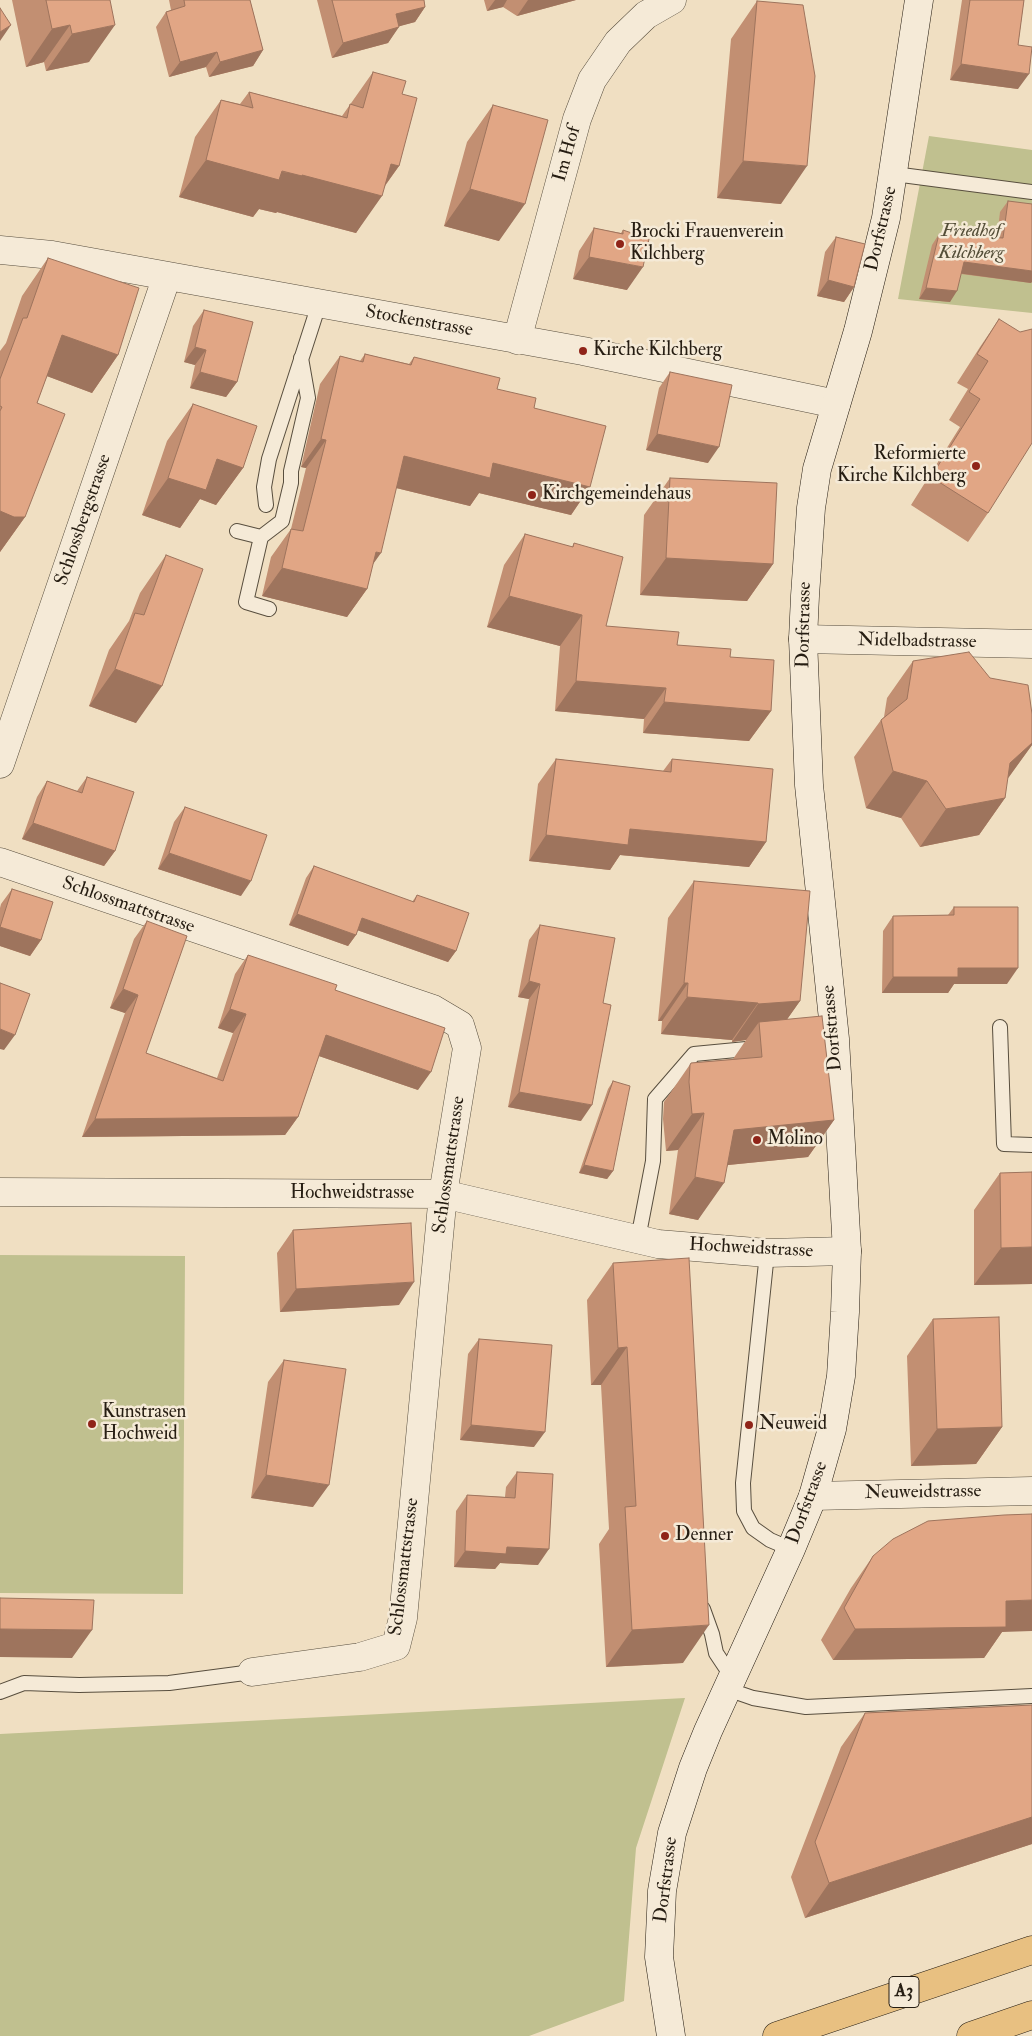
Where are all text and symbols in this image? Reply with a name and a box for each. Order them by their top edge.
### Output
street label: Im Hof [549,123,587,185]
street label: Dorfstrasse [861,184,903,274]
park label: Friedhof Kilchberg [938,221,1004,265]
place label: Brocki Frauenverein Kilchberg [630,222,784,266]
marker: Brocki Frauenverein Kilchberg [614,238,626,250]
street label: Stockenstrasse [364,301,474,343]
place label: Kirche Kilchberg [593,340,722,362]
marker: Kirche Kilchberg [577,345,589,357]
place label: Reformierte Kirche Kilchberg [837,444,966,488]
street label: Schlossbergstrasse [51,451,117,589]
marker: Reformierte Kirche Kilchberg [970,460,982,472]
place label: Kirchgemeindehaus [542,484,691,506]
marker: Kirchgemeindehaus [526,489,538,501]
street label: Dorfstrasse [793,582,817,668]
street label: Nidelbadstrasse [857,630,977,654]
street label: Schlossmattstrasse [59,873,197,939]
street label: Dorfstrasse [818,984,848,1072]
street label: Schlossmattstrasse [429,1095,471,1235]
place label: Molino [767,1129,823,1151]
marker: Molino [751,1134,763,1146]
street label: Hochweidstrasse [290,1183,414,1205]
street label: Hochweidstrasse [688,1234,814,1264]
place label: Kunstrasen Hochweid [102,1402,186,1446]
place label: Neuweid [759,1414,827,1436]
marker: Kunstrasen Hochweid [86,1418,98,1430]
marker: Neuweid [743,1419,755,1431]
street label: Dorfstrasse [783,1459,833,1547]
street label: Neuweidstrasse [864,1481,982,1505]
street label: Schlossmattstrasse [385,1497,425,1637]
place label: Denner [675,1525,733,1547]
marker: Denner [659,1530,671,1542]
street label: Dorfstrasse [650,1836,684,1924]
road number: A3 [889,1976,919,2008]

